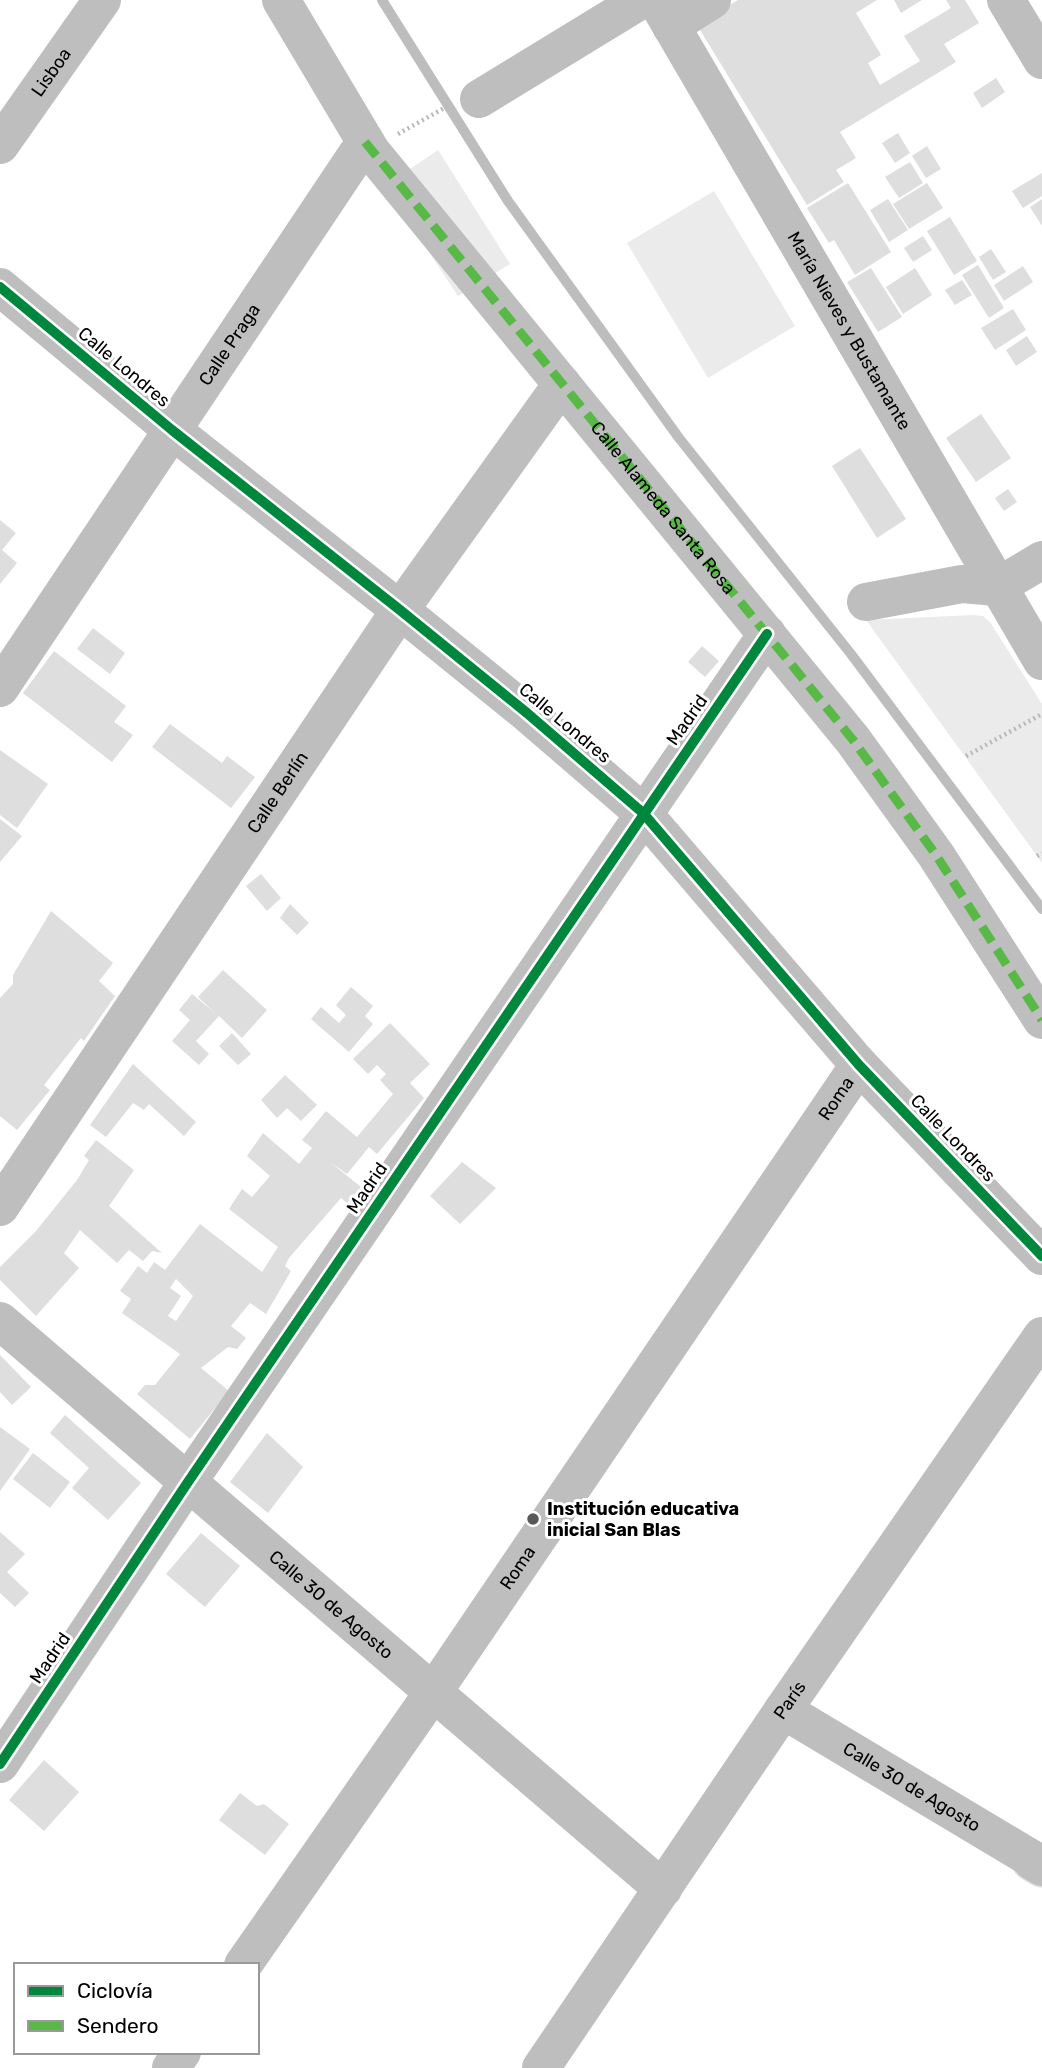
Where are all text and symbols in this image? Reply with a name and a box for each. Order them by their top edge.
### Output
street label: Lisboa [26,44,76,101]
street label: María Nieves y Bustamante [783,228,916,434]
street label: Calle Praga [194,299,265,390]
street label: Calle Londres [74,322,174,412]
street label: Calle Alameda Santa Rosa [586,417,740,599]
street label: Calle Londres [515,678,615,768]
street label: Madrid [662,690,712,750]
street label: Calle Berlín [243,747,313,838]
street label: Roma [814,1073,859,1125]
street label: Calle Londres [906,1090,1000,1186]
street label: Madrid [342,1158,392,1218]
place label: Institución educativa inicial San Blas [547,1498,739,1541]
marker: Institución educativa inicial San Blas [525,1511,541,1527]
street label: Roma [495,1542,540,1594]
street label: Calle 30 de Agosto [265,1545,398,1664]
street label: Madrid [25,1628,75,1688]
street label: París [769,1677,811,1724]
street label: Calle 30 de Agosto [839,1737,984,1837]
legend [14,1963,259,2054]
text: Ciclovía [77,1978,153,2003]
text: Sendero [77,2013,159,2038]

